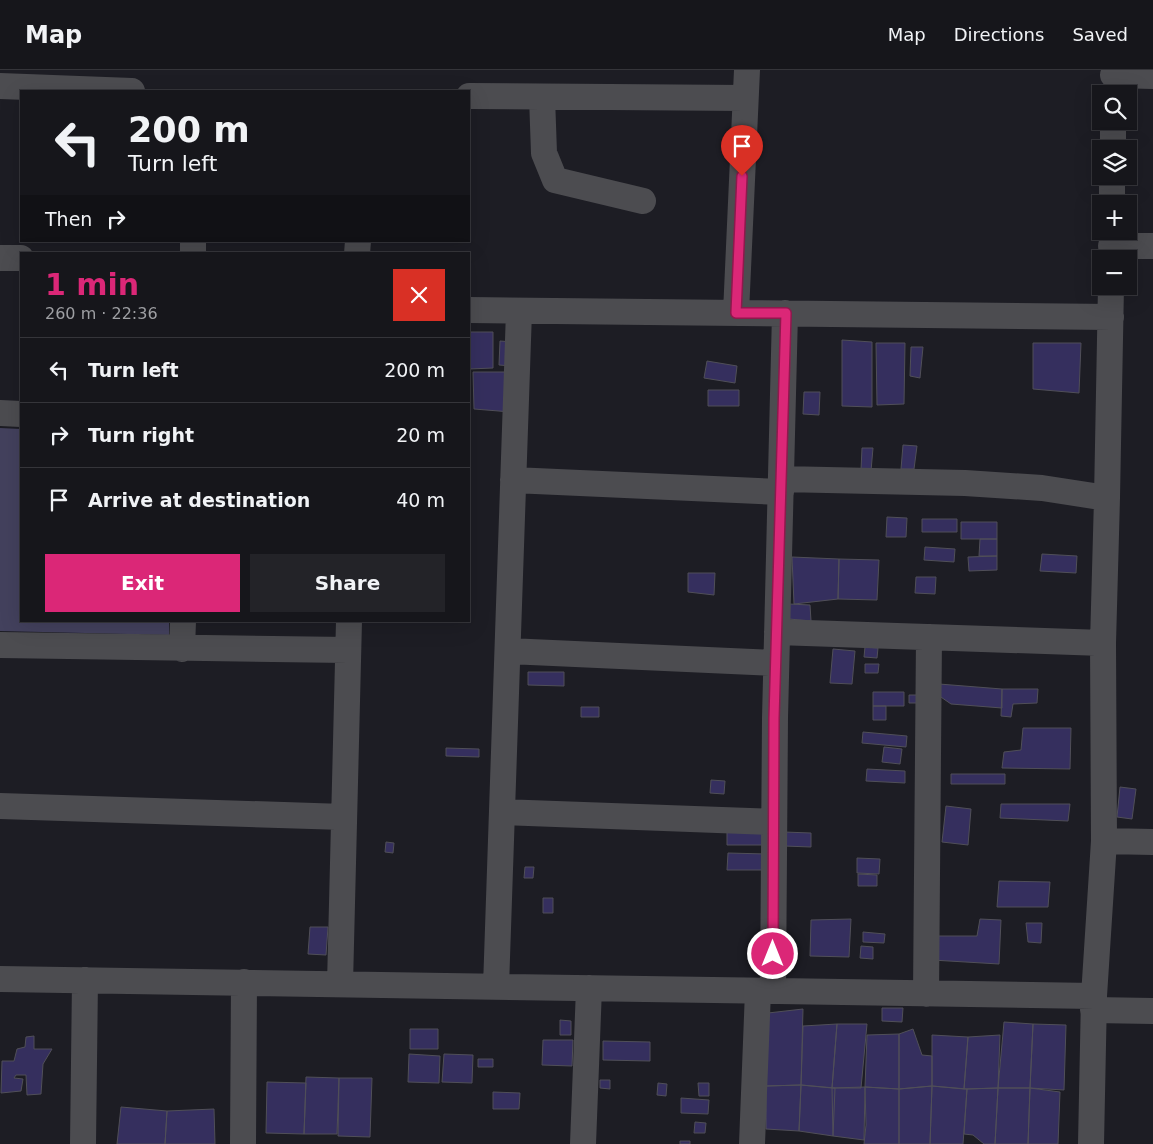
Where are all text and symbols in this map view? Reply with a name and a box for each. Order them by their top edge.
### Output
text: Map [25,21,82,49]
text: Map [888,24,926,45]
text: Directions [954,24,1044,45]
text: Saved [1072,24,1128,45]
map controls [1092,85,1137,295]
button: search [1092,85,1137,130]
icon: left [45,110,110,175]
text: 200 m [128,110,250,150]
pin [721,125,763,176]
icon: arrive [728,132,756,160]
button: layers [1092,140,1137,185]
text: Turn left [128,151,217,176]
button: + [1092,195,1137,240]
icon: right [102,205,130,233]
text: Then [45,208,92,230]
button: − [1092,250,1137,295]
text: 1 min [45,267,139,302]
button: close [393,269,445,321]
text: 260 m · 22:36 [45,304,158,323]
icon: left [45,356,73,384]
text: Turn left [88,359,179,381]
text: 200 m [384,359,445,381]
icon: right [45,421,73,449]
text: Turn right [88,424,194,446]
text: 20 m [396,424,445,446]
icon: arrive [45,486,73,514]
text: Arrive at destination [88,489,310,511]
text: 40 m [396,489,445,511]
button: Exit [45,554,240,612]
button: Share [250,554,445,612]
position arrow [746,927,798,979]

